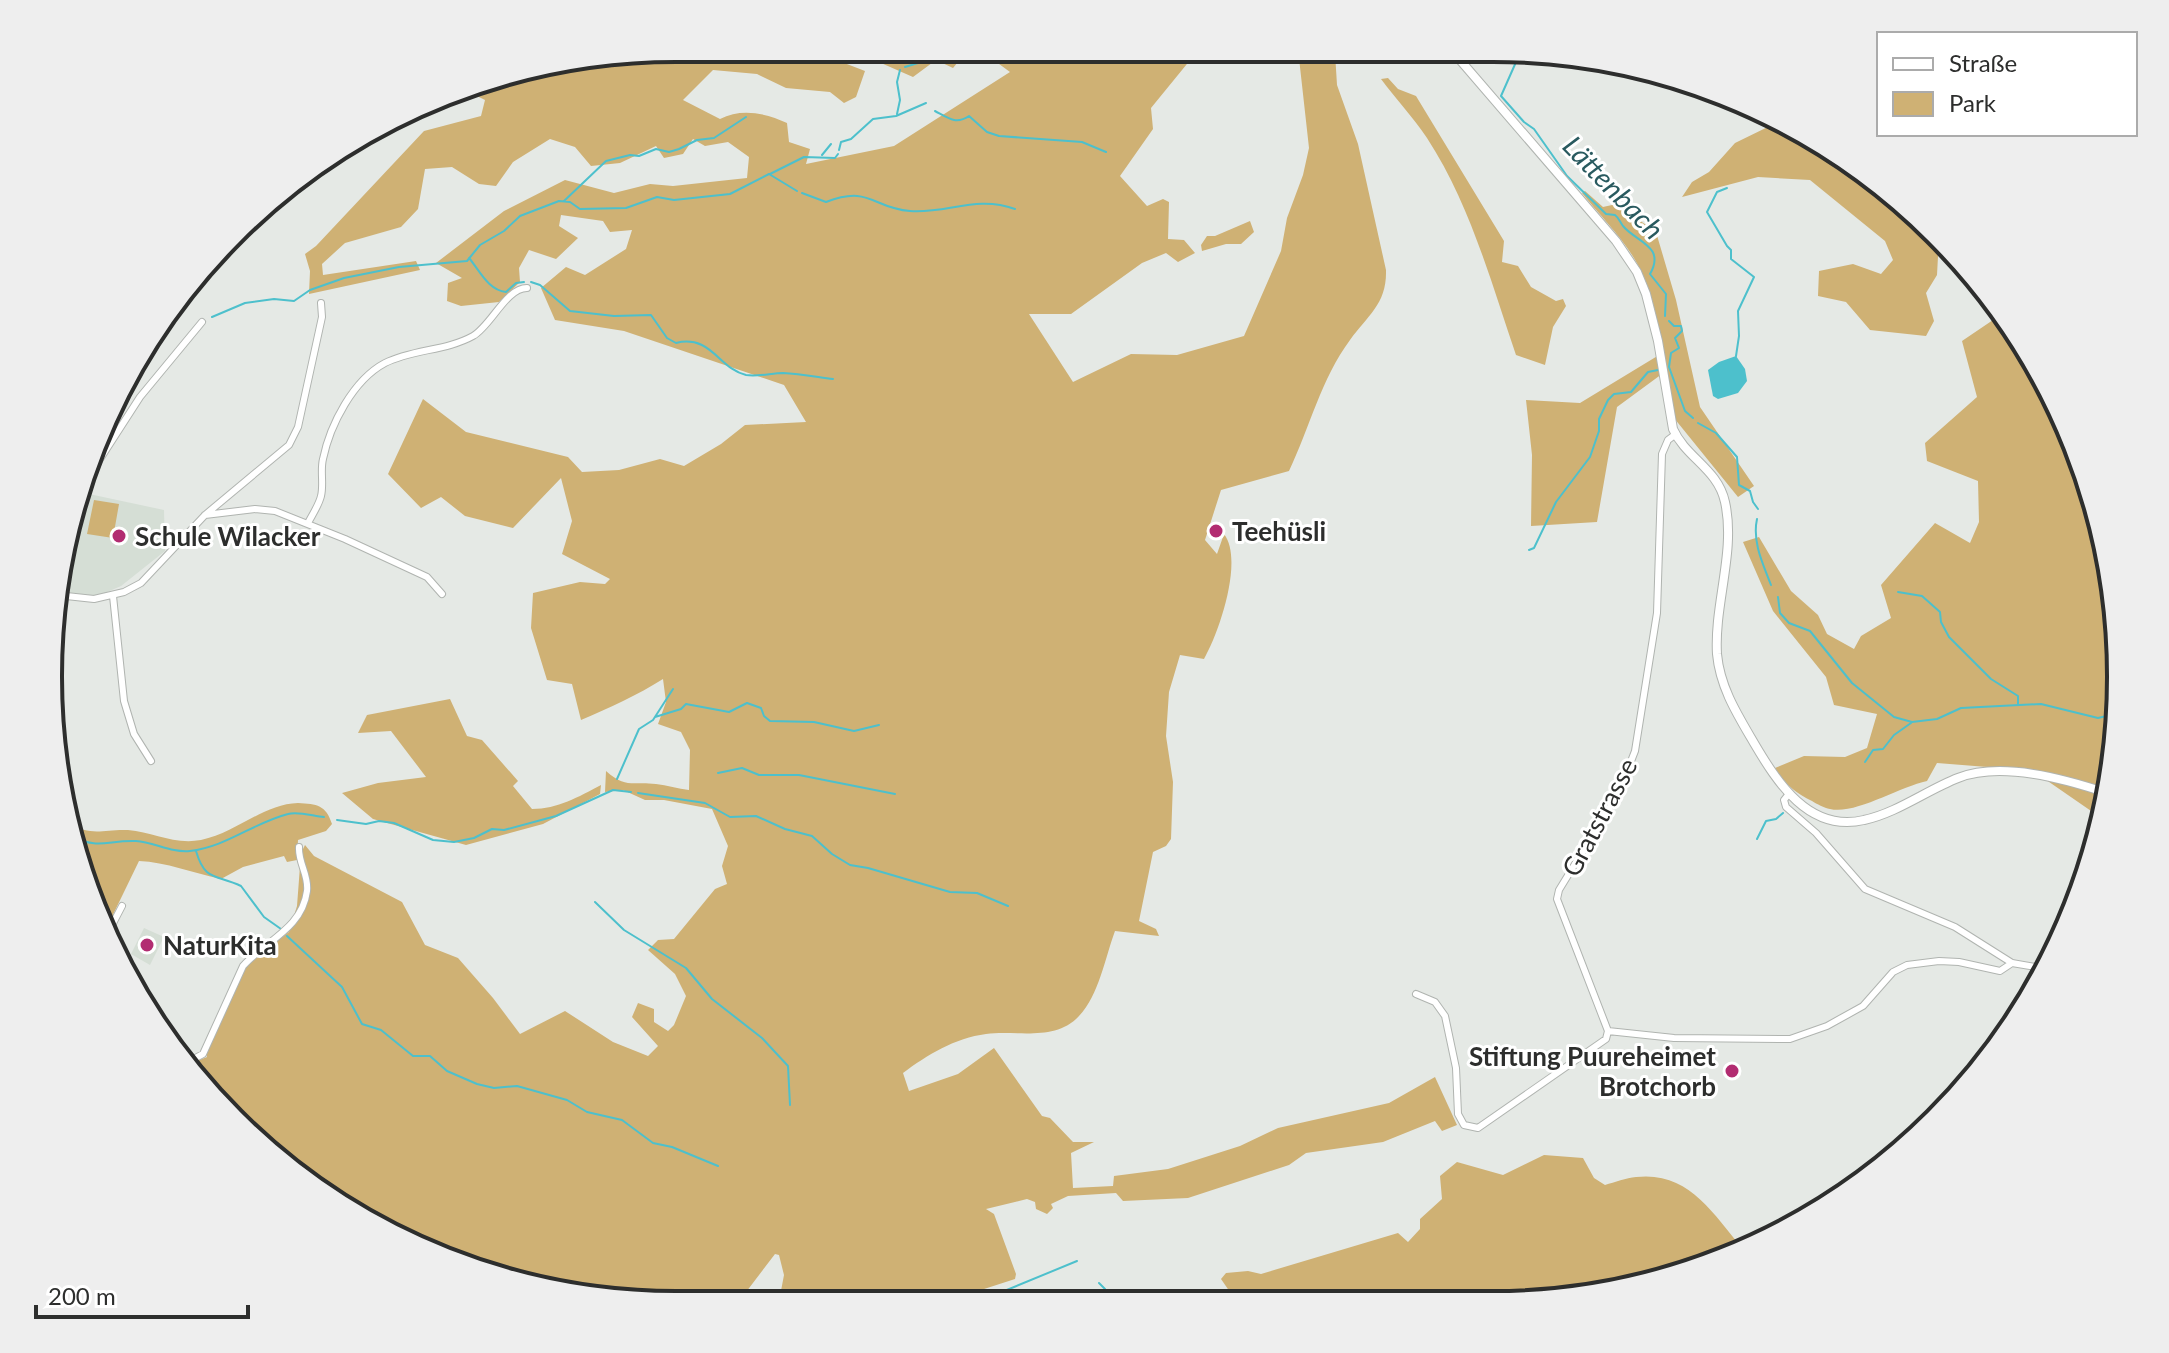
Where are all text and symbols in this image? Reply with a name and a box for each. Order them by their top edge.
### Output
legend [1877,32,2137,136]
text: Straße [1949,48,2017,77]
text: Park [1949,88,1997,117]
water label: Lättenbach [1557,128,1671,246]
place label: Teehüsli [1232,515,1326,547]
place label: Schule Wilacker [135,520,321,552]
marker: Teehüsli [1207,522,1225,540]
marker: Schule Wilacker [110,527,128,545]
street label: Gratstrasse [1555,752,1643,882]
place label: NaturKita [163,929,277,961]
marker: NaturKita [138,936,156,954]
place label: Stiftung Puureheimet Brotchorb [1469,1040,1716,1102]
marker: Stiftung Puureheimet Brotchorb [1723,1062,1741,1080]
scale bar [36,1269,248,1319]
text: 200 m [48,1281,116,1310]

